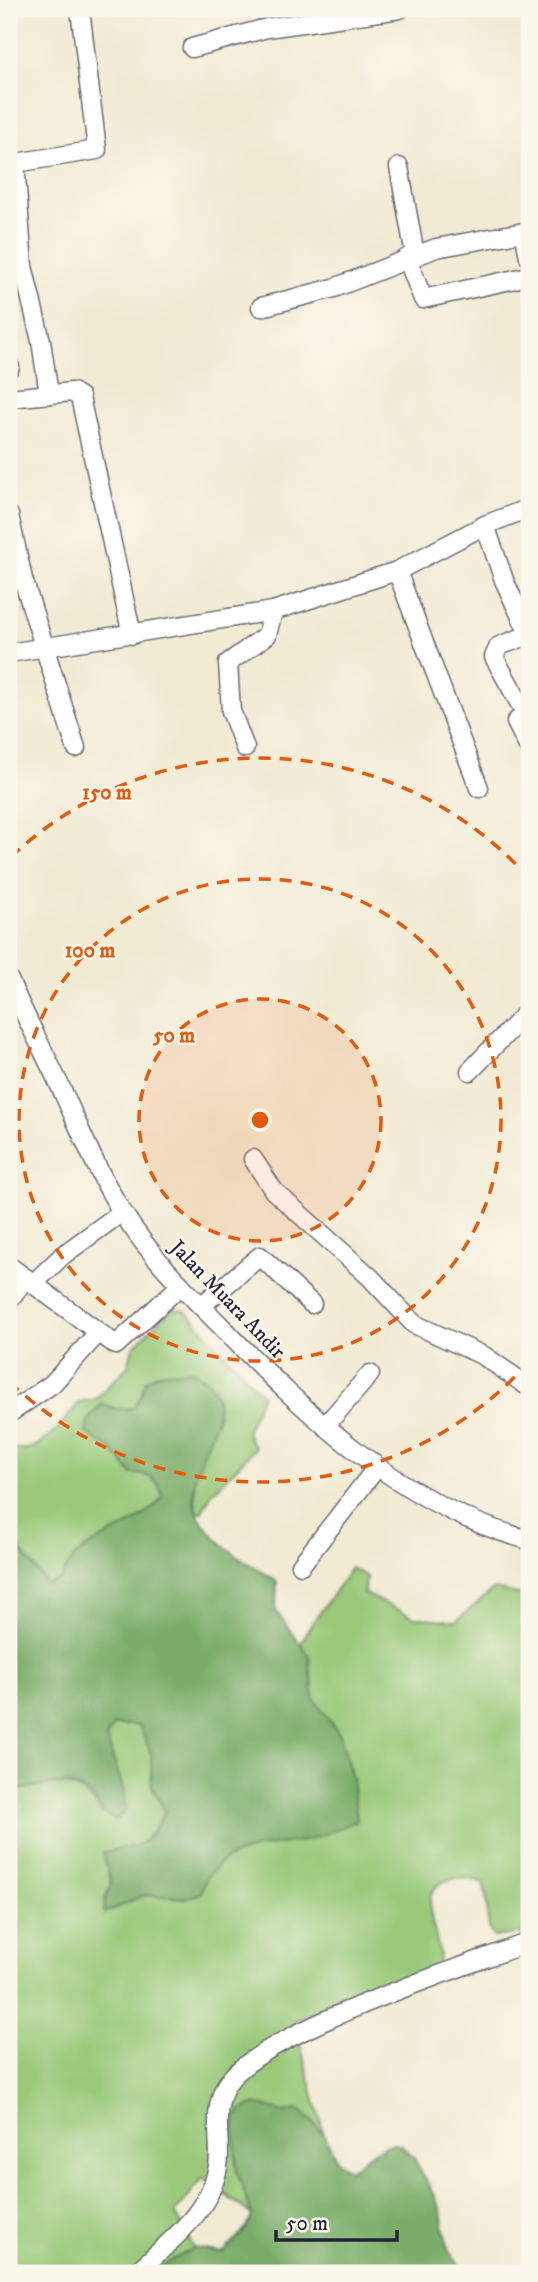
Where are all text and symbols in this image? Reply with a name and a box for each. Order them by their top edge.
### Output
text: 150 m [82,780,132,806]
text: 100 m [65,938,115,964]
text: 50 m [152,1023,195,1049]
centre of rings [248,1108,272,1132]
street label: Jalan Muara Andir [163,1234,291,1365]
scale bar [276,2198,396,2242]
text: 50 m [286,2211,328,2237]

